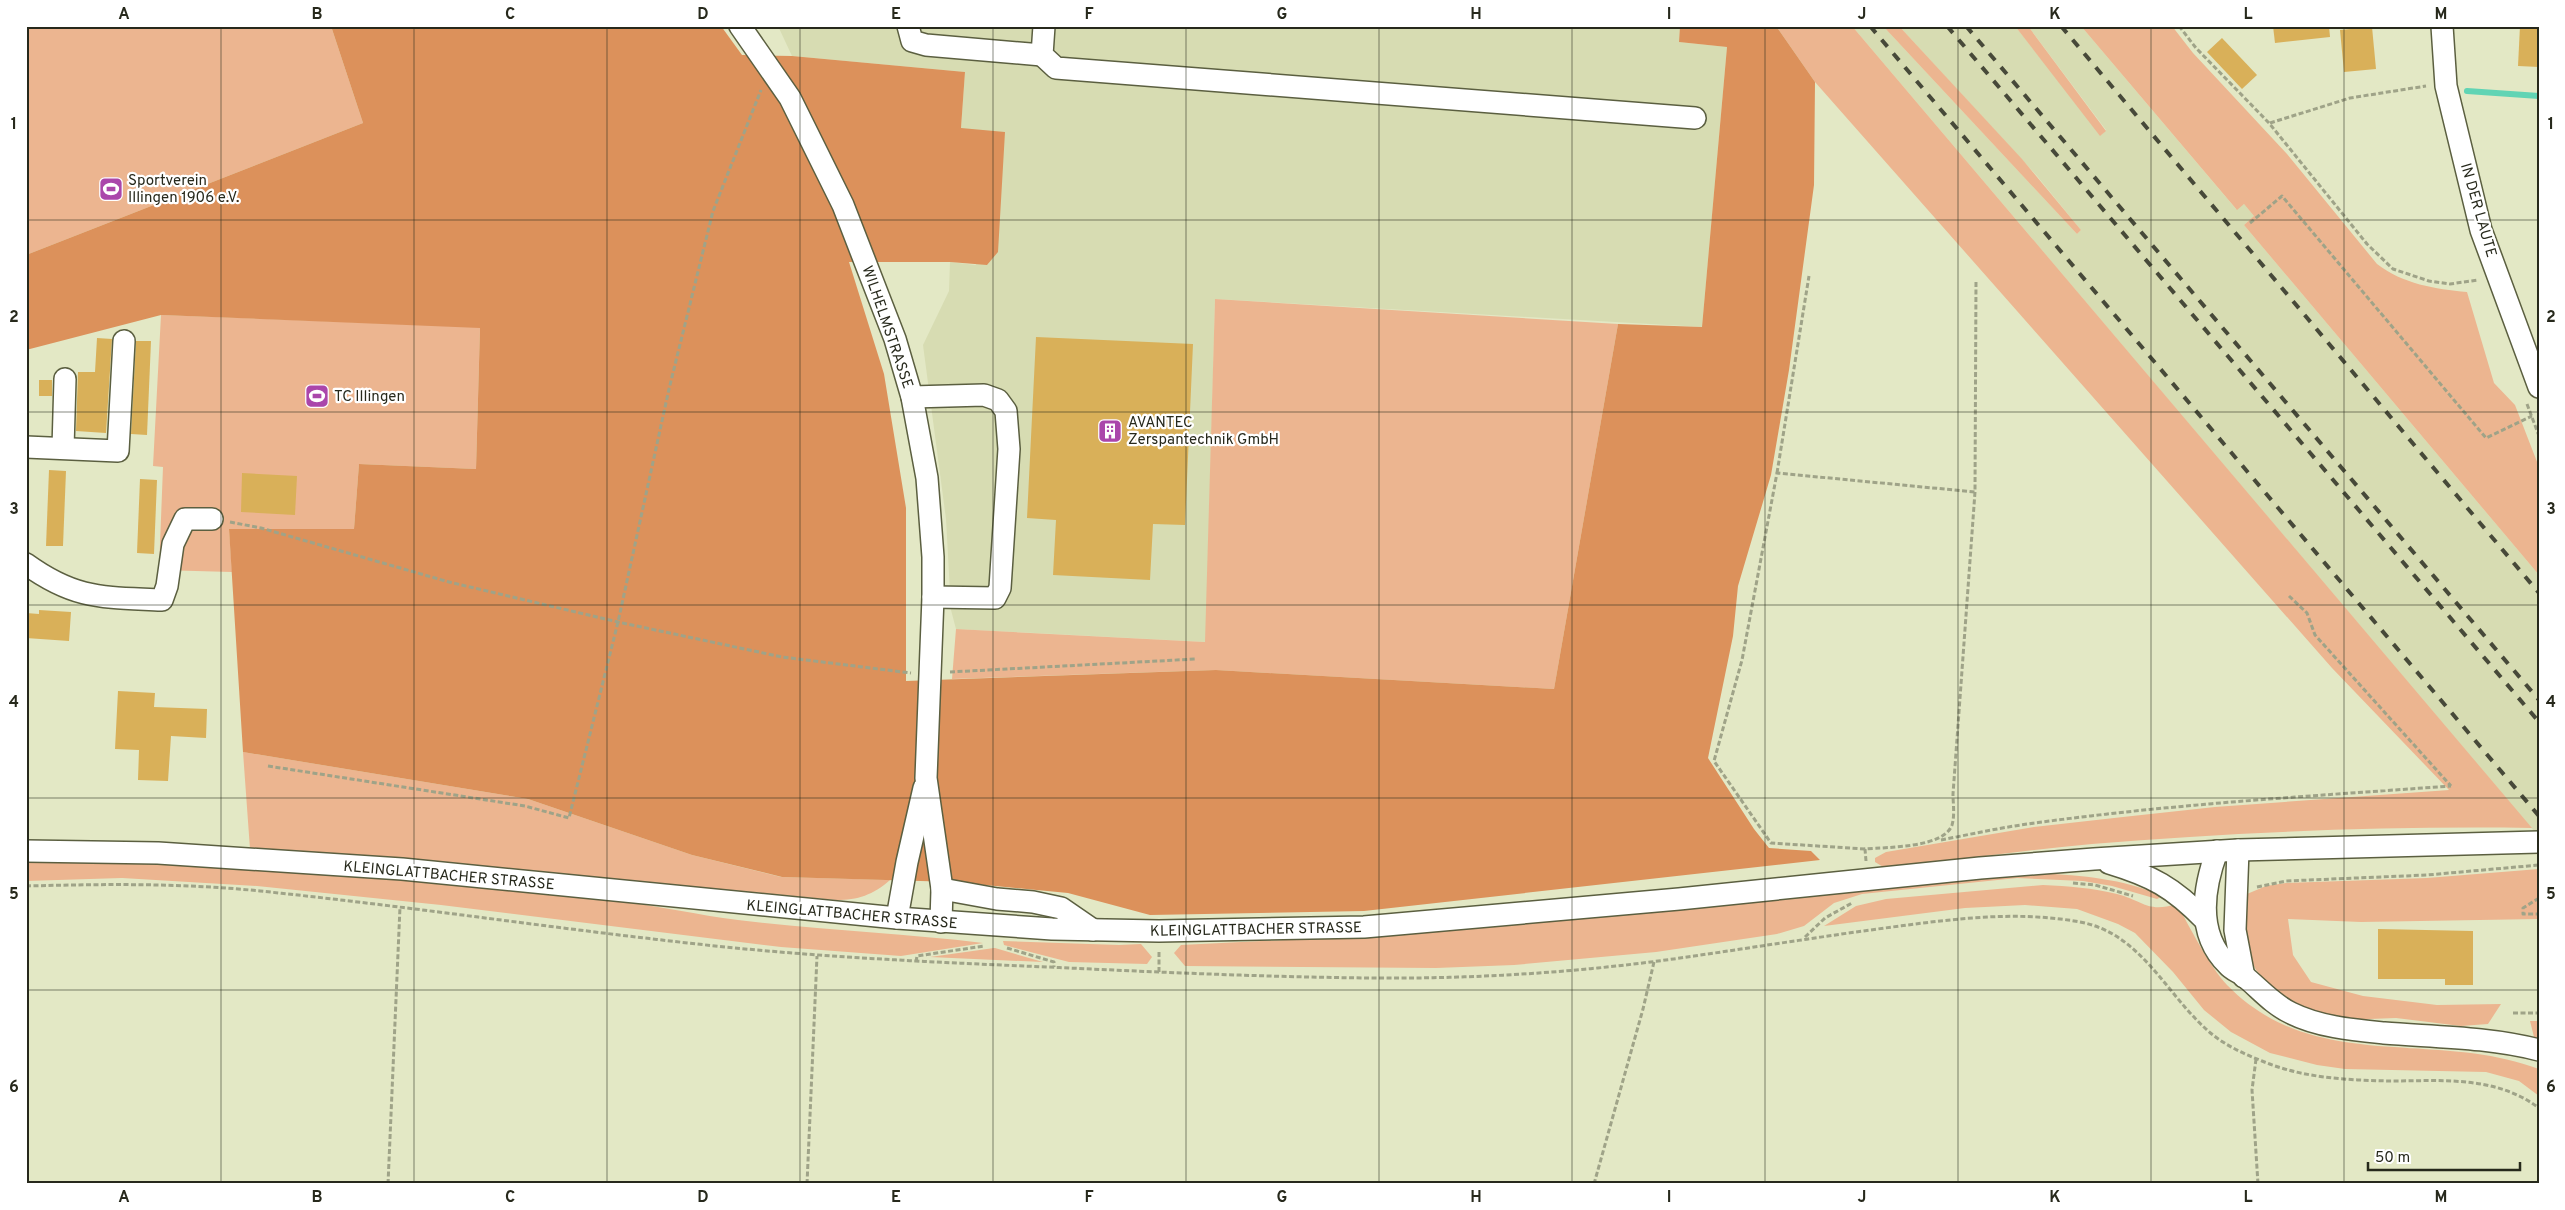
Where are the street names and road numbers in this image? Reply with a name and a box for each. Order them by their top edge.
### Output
street label: IN DER LAUTE [2455,161,2500,260]
street label: WILHELMSTRASSE [857,264,917,391]
street label: KLEINGLATTBACHER STRASSE [342,858,555,895]
street label: KLEINGLATTBACHER STRASSE [745,897,958,934]
street label: KLEINGLATTBACHER STRASSE [1150,919,1362,942]

